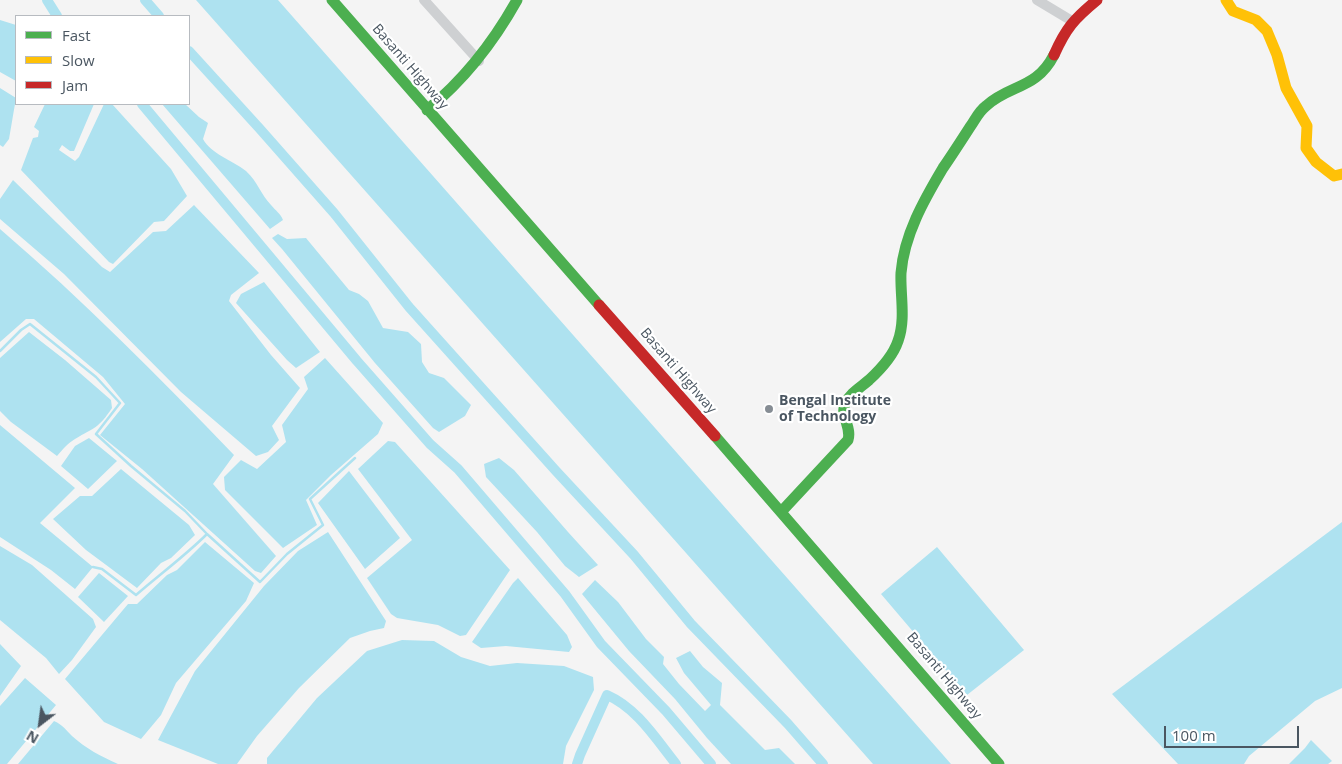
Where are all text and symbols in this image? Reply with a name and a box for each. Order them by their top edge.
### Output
legend [15,15,190,105]
street label: Basanti Highway [368,21,452,113]
text: Fast [62,25,91,45]
text: Slow [62,50,95,70]
text: Jam [62,75,88,95]
street label: Basanti Highway [636,325,720,417]
place label: Bengal Institute of Technology [779,393,891,426]
marker: Bengal Institute of Technology [763,403,775,415]
street label: Basanti Highway [903,629,985,723]
north arrow [15,699,65,749]
scale bar [1167,716,1302,748]
text: 100 m [1172,725,1216,745]
text: N [23,726,42,749]

